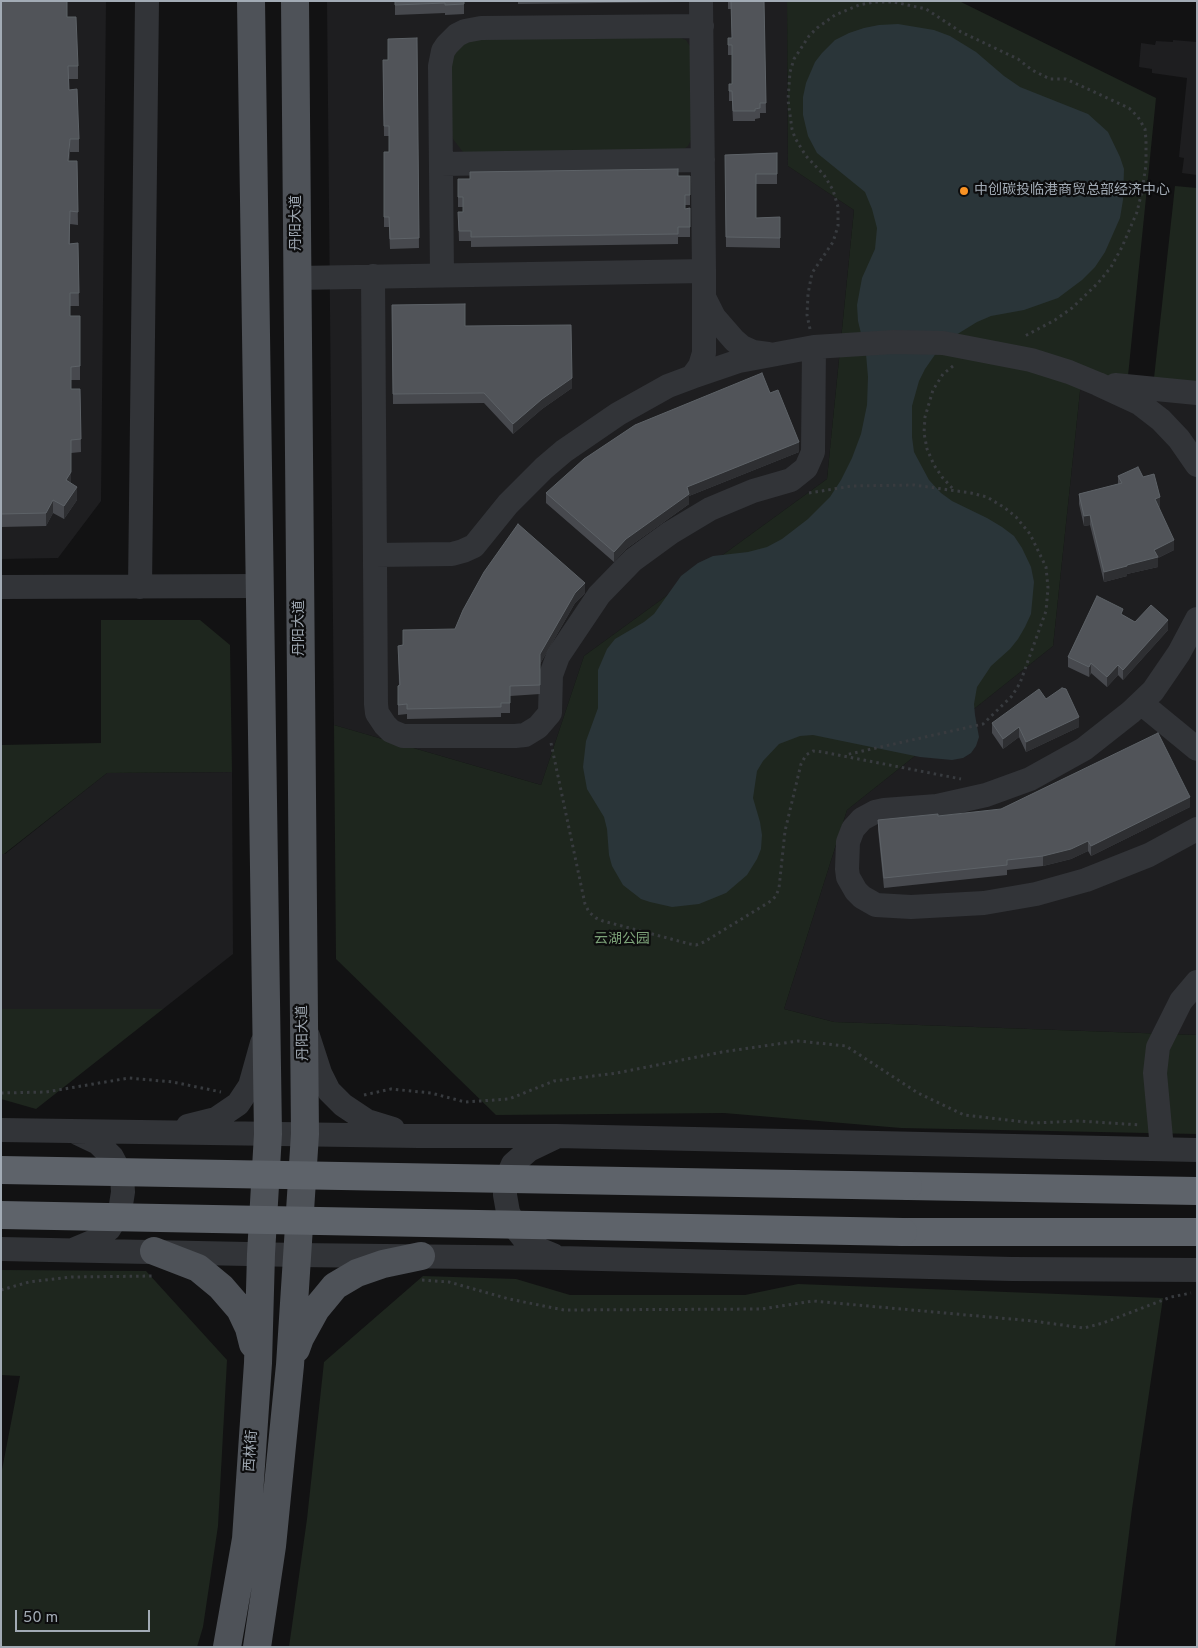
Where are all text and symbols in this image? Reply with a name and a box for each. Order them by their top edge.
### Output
place label: 中创碳投临港商贸总部经济中心 [974,183,1170,199]
marker: 中创碳投临港商贸总部经济中心 [958,185,970,197]
street label: 丹阳大道 [289,195,305,251]
street label: 丹阳大道 [292,600,308,656]
park label: 云湖公园 [594,932,650,948]
street label: 丹阳大道 [295,1005,313,1061]
street label: 西林街 [242,1429,262,1473]
scale bar [18,1600,152,1632]
text: 50 m [23,1609,58,1628]

